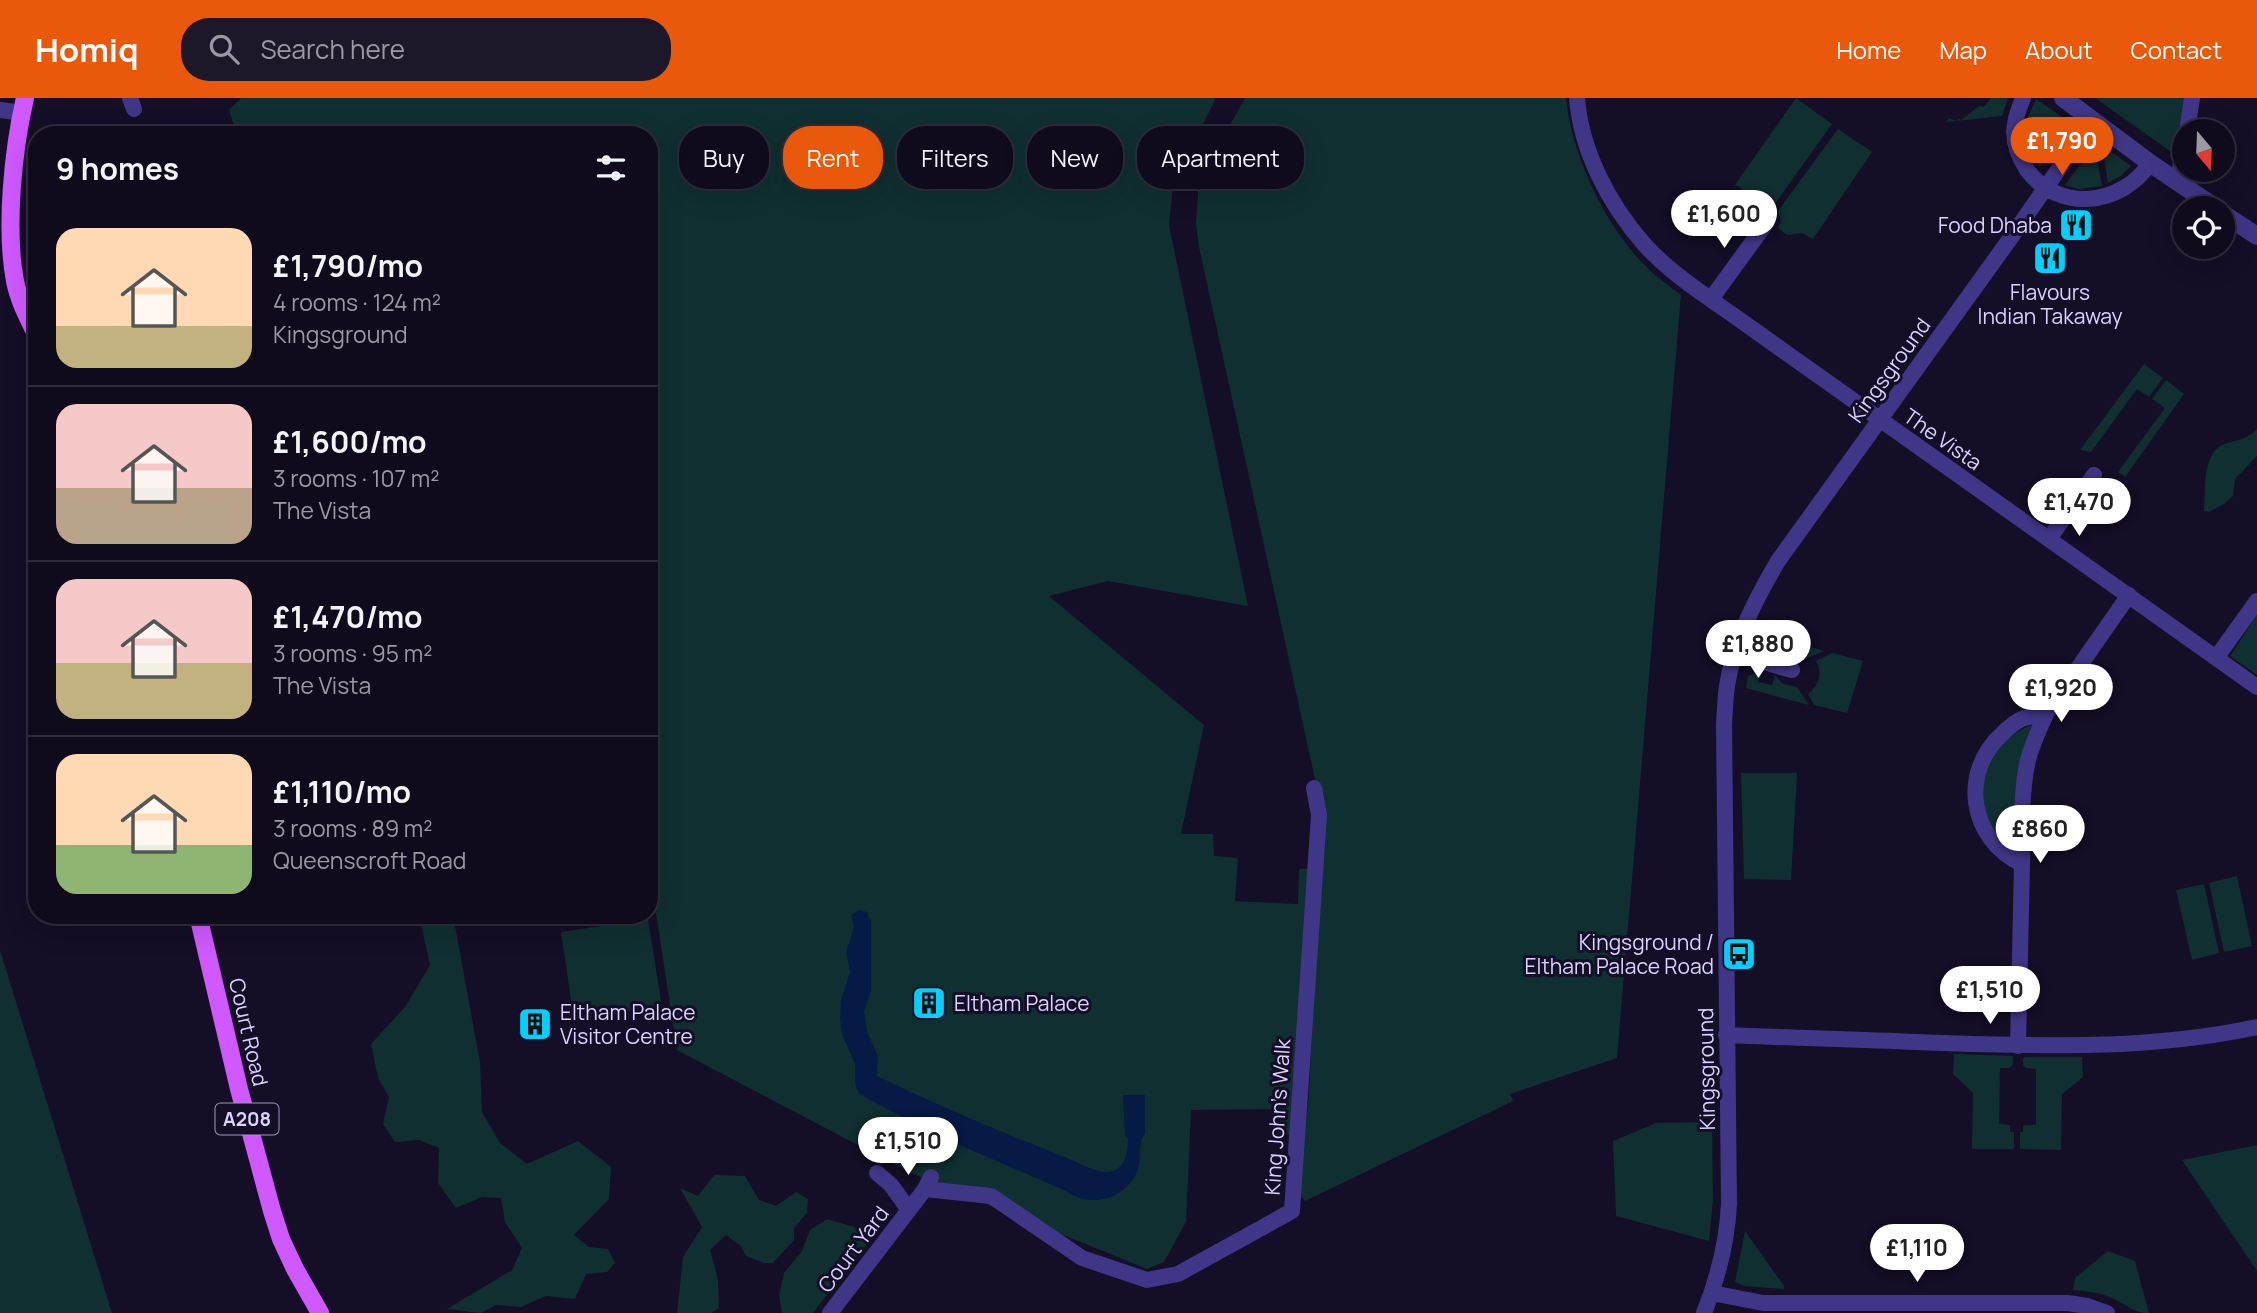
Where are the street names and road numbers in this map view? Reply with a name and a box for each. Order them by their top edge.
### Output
street label: Kingsground [1842,312,1936,428]
street label: The Vista [1898,402,1988,476]
street label: Court Road [223,975,275,1089]
street label: Kingsground [1691,1007,1721,1131]
street label: King John's Walk [1258,1037,1296,1196]
road number: A208 [216,1104,278,1134]
street label: Court Yard [811,1200,895,1298]

